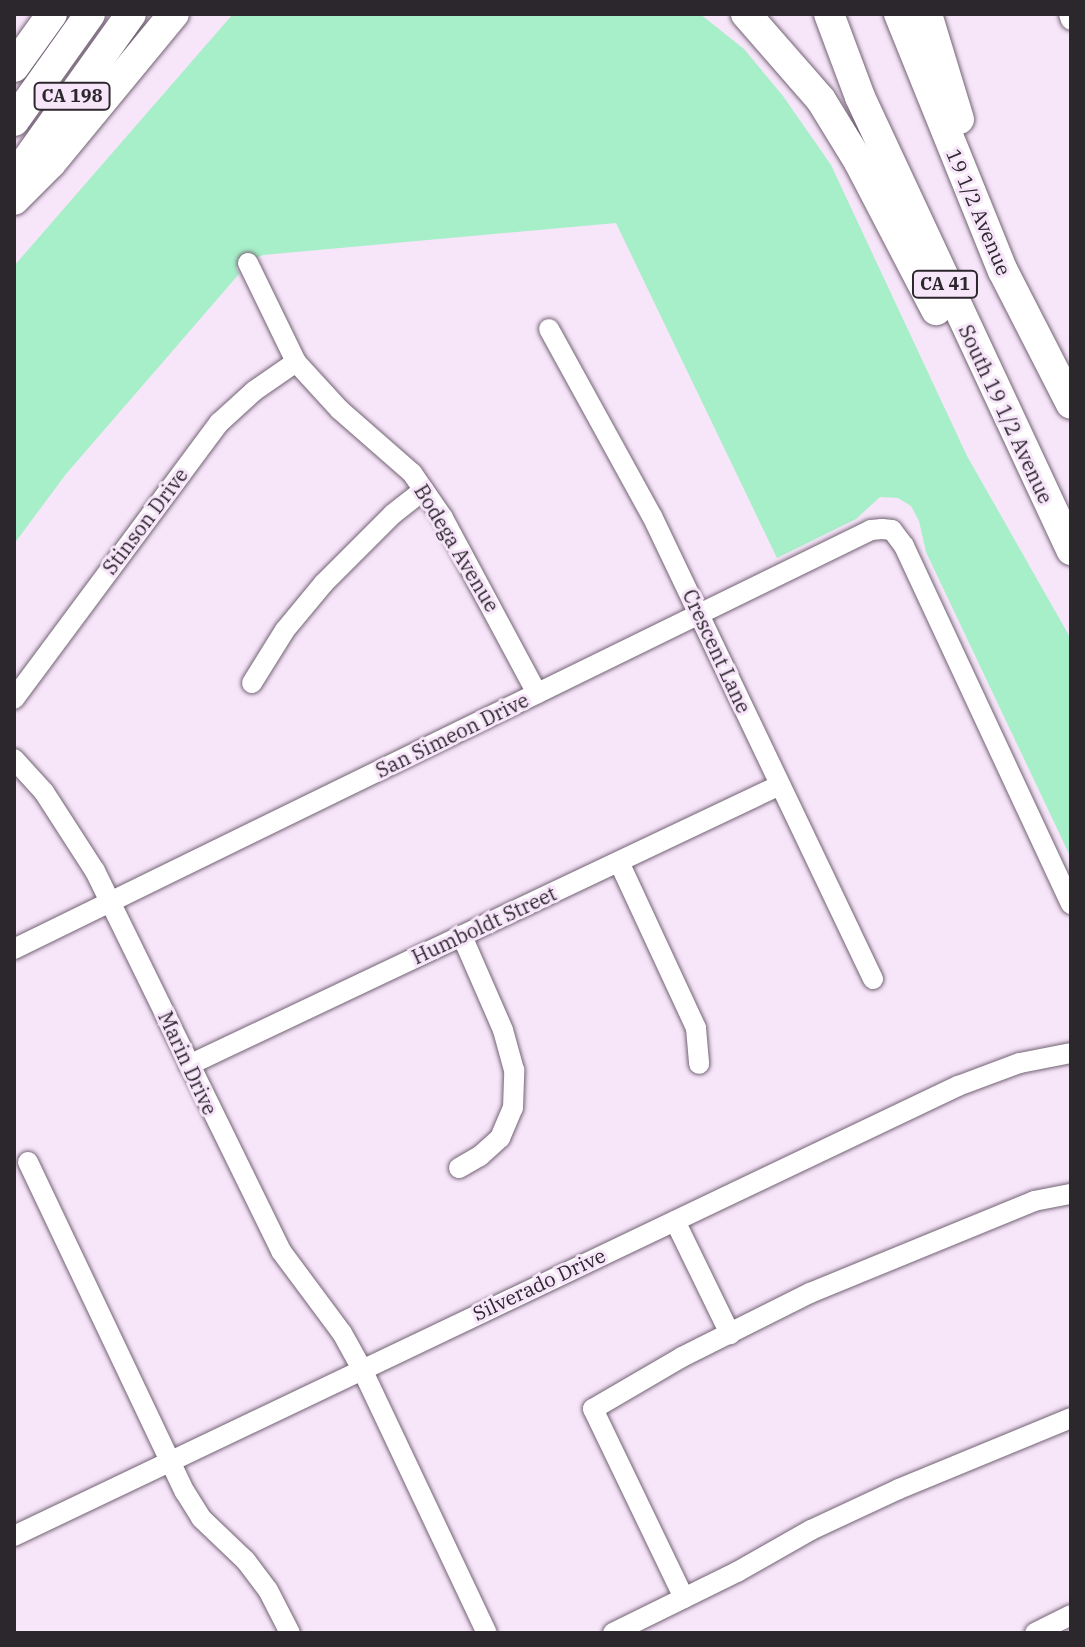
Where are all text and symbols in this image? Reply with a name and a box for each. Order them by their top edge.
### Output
road number: CA 198 [32,82,112,110]
street label: 19 1/2 Avenue [942,145,1016,279]
road number: CA 41 [911,270,979,298]
street label: South 19 1/2 Avenue [954,321,1058,507]
street label: Stinson Drive [97,463,193,579]
street label: Bodega Avenue [410,480,504,616]
street label: Crescent Lane [678,585,756,717]
street label: San Simeon Drive [372,688,532,782]
street label: Humboldt Street [408,881,560,969]
street label: Marin Drive [154,1007,222,1119]
street label: Silverado Drive [469,1243,609,1325]

